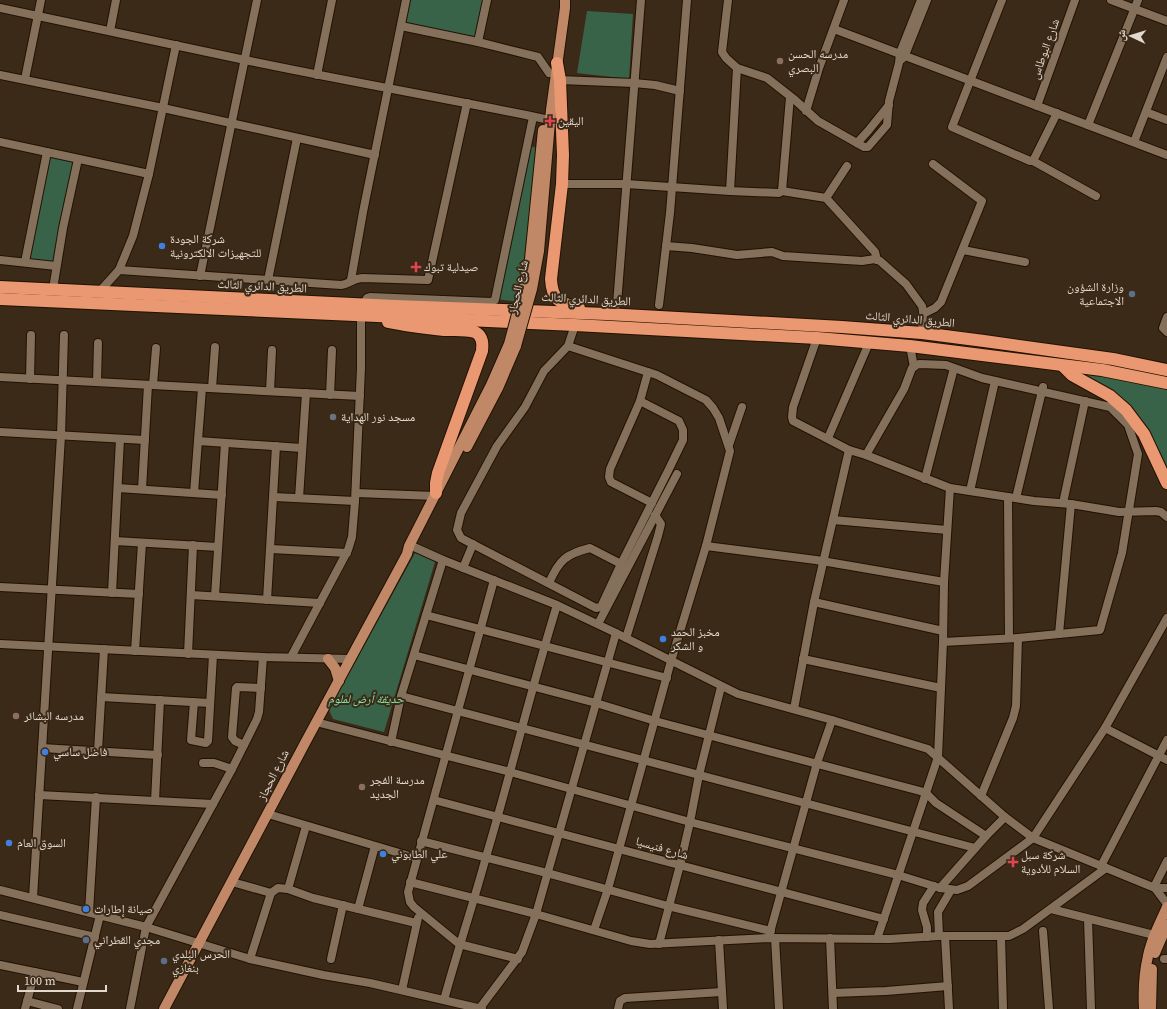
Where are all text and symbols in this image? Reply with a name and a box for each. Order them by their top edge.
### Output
street label: شارع البوطاس [1027,16,1063,81]
north arrow [1111,16,1151,56]
text: ش [1114,29,1129,42]
place label: مدرسه الحسن البصري [788,46,848,78]
marker: مدرسه الحسن البصري [775,56,785,66]
place label: اليقين [558,113,584,129]
marker: اليقين [545,116,555,126]
place label: شركة الجودة للتجهيزات الالكترونية [170,231,261,261]
marker: شركة الجودة للتجهيزات الالكترونية [157,241,167,251]
street label: شارع الحجاز [504,258,532,316]
place label: صيدلية تبوك [424,259,478,275]
marker: صيدلية تبوك [411,262,421,272]
street label: الطريق الدائري الثالث [217,276,307,298]
place label: وزارة الشؤون الاجتماعية [1067,279,1124,309]
street label: الطريق الدائري الثالث [541,289,631,311]
marker: وزارة الشؤون الاجتماعية [1127,289,1137,299]
street label: الطريق الدائري الثالث [864,307,956,333]
place label: مسجد نور الهداية [341,409,415,425]
marker: مسجد نور الهداية [328,412,338,422]
place label: مخبز الحمد و الشكر [670,624,720,654]
marker: مخبز الحمد و الشكر [658,634,668,644]
park label: حديقة أرض لملوم [328,691,404,707]
place label: مدرسه البشائر [23,708,84,724]
marker: مدرسه البشائر [11,711,21,721]
place label: فاضل ساسي [53,744,107,762]
marker: فاضل ساسي [40,747,50,757]
street label: شارع الحجاز [253,747,293,804]
place label: مدرسة الفجر الجديد [369,772,425,802]
marker: مدرسة الفجر الجديد [357,782,367,792]
street label: شارع فنيسيا [634,833,690,863]
place label: السوق العام [17,835,66,851]
marker: السوق العام [4,838,14,848]
place label: علي الطابوني [391,846,448,864]
place label: شركة سبل السلام للأدوية [1021,847,1080,877]
marker: علي الطابوني [378,849,388,859]
marker: شركة سبل السلام للأدوية [1008,857,1018,867]
place label: صيانة إطارات [94,901,153,917]
marker: صيانة إطارات [81,904,91,914]
place label: مجدي القطراني [94,932,160,950]
marker: مجدي القطراني [81,935,91,945]
place label: الحرس البلدي بنغازي [172,946,230,978]
marker: الحرس البلدي بنغازي [159,956,169,966]
scale bar [18,967,106,993]
text: 100 m [24,973,56,989]

